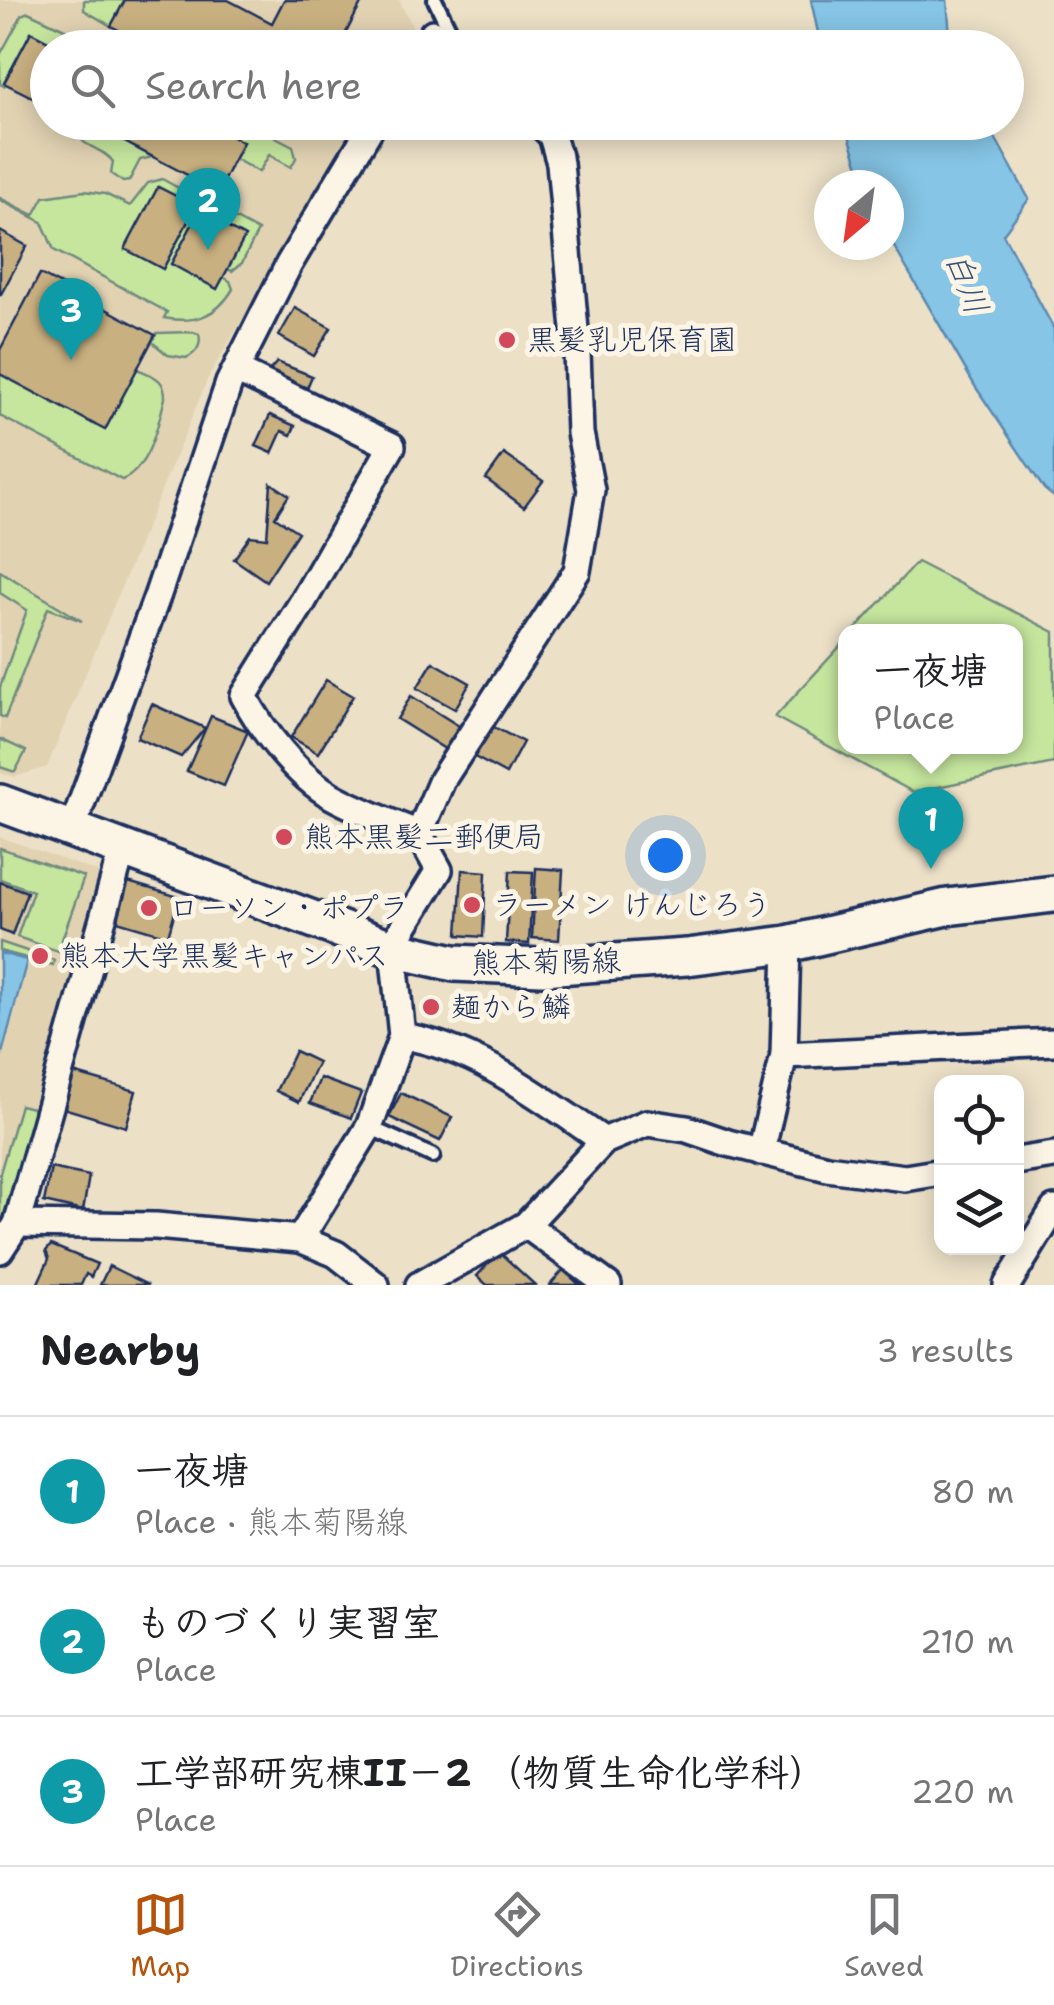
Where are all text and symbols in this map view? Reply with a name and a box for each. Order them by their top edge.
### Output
search box [30,30,1024,140]
icon: search [65,58,120,113]
text: Search here [145,60,362,111]
pin: 2 [176,168,240,250]
north arrow [814,170,904,260]
water label: 白川 [936,245,999,320]
pin: 3 [38,278,104,360]
place label: 黒髪乳児保育園 [527,319,737,360]
marker: 黒髪乳児保育園 [496,329,518,351]
popup [838,624,1023,754]
text: 一夜塘 [873,645,988,696]
text: Place [873,696,955,739]
pin: 1 [898,786,964,869]
place label: 熊本黒髪二郵便局 [304,816,544,857]
marker: 熊本黒髪二郵便局 [273,826,295,848]
your location [640,830,691,881]
place label: ラーメン けんじろう [492,884,772,925]
place label: ローソン・ポプラ [169,887,409,928]
marker: ラーメン けんじろう [461,894,483,916]
marker: ローソン・ポプラ [138,897,160,919]
place label: 熊本大学黒髪キャンパス [60,935,389,976]
street label: 熊本菊陽線 [471,940,621,983]
marker: 熊本大学黒髪キャンパス [29,945,51,967]
place label: 麺から鱗 [451,986,571,1027]
marker: 麺から鱗 [420,996,442,1018]
map controls [934,1075,1024,1255]
button: locate [934,1075,1024,1165]
button: layers [934,1165,1024,1255]
text: Nearby [40,1322,200,1378]
text: 3 results [877,1329,1014,1372]
text: 一夜塘 [135,1445,249,1496]
text: 1 [65,1470,80,1513]
text: 80 m [931,1470,1014,1513]
text: Place · 熊本菊陽線 [135,1500,407,1543]
text: ものづくり実習室 [135,1597,440,1648]
text: 2 [61,1620,84,1663]
text: 210 m [920,1620,1014,1663]
text: Place [135,1648,217,1691]
text: 工学部研究棟II－2 （物質生命化学科） [135,1747,826,1798]
text: 3 [61,1770,84,1813]
text: 220 m [911,1770,1014,1813]
text: Place [135,1798,217,1841]
tab: Map [130,1887,190,1985]
tab: Directions [451,1887,584,1985]
tab: Saved [844,1887,924,1985]

